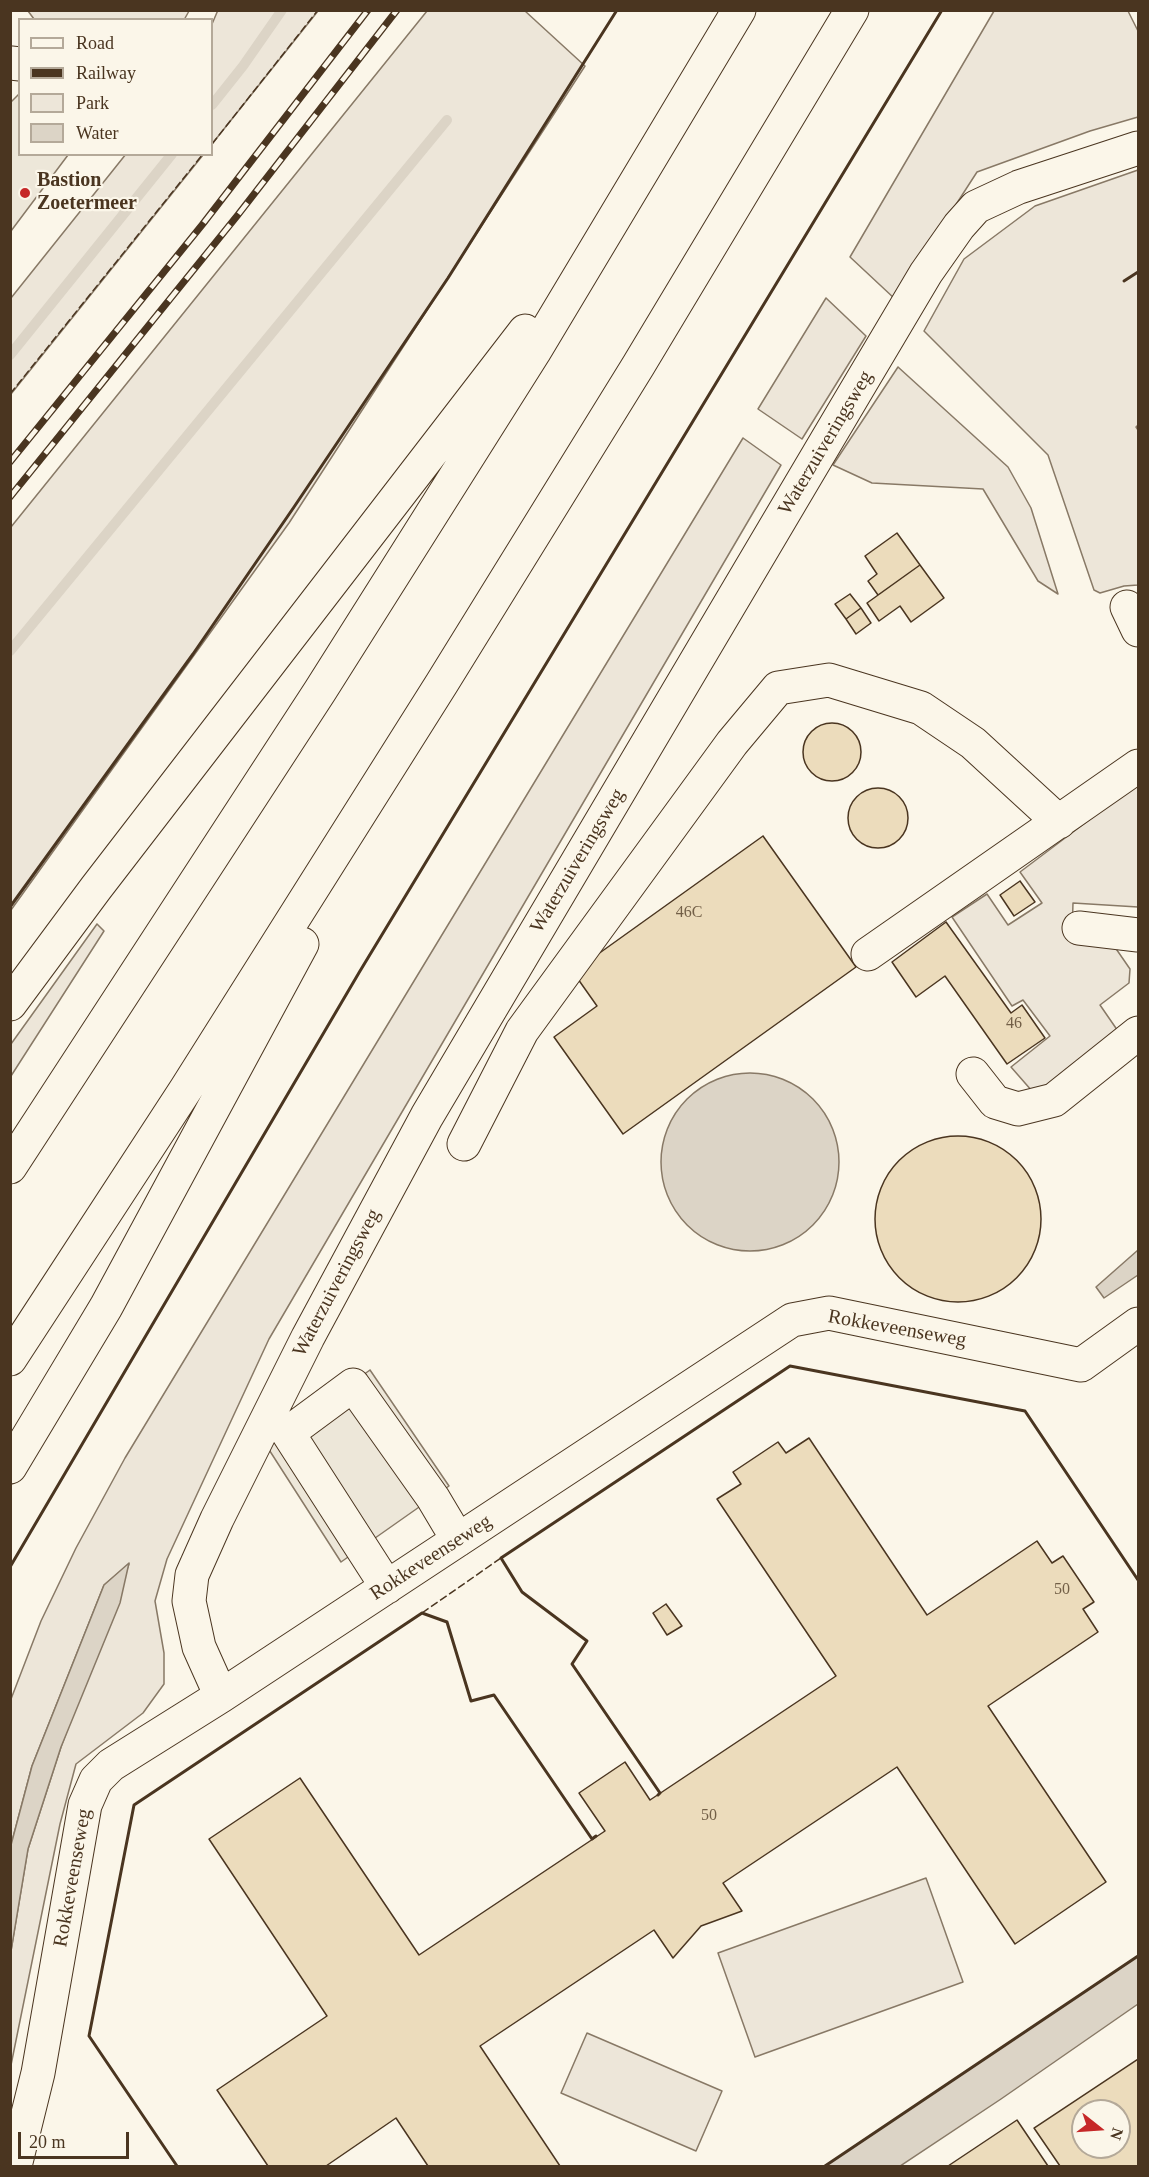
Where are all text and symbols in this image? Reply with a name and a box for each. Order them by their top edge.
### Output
legend [18,18,213,156]
text: Road [76,33,114,53]
text: Railway [76,63,136,83]
text: Park [76,93,109,113]
text: Water [76,123,119,143]
place label: Bastion Zoetermeer [37,169,137,216]
marker: Bastion Zoetermeer [18,186,32,200]
street label: Waterzuiveringsweg [774,367,878,519]
street label: Waterzuiveringsweg [526,785,630,937]
house number: 46C [676,903,702,923]
house number: 46 [1006,1014,1022,1034]
street label: Waterzuiveringsweg [288,1205,386,1361]
street label: Rokkeveenseweg [826,1305,968,1353]
street label: Rokkeveenseweg [366,1510,496,1606]
house number: 50 [1054,1580,1070,1600]
house number: 50 [701,1806,717,1826]
street label: Rokkeveenseweg [49,1807,97,1949]
north arrow [1071,2099,1131,2159]
scale bar [21,2120,132,2158]
text: N [1107,2126,1127,2142]
text: 20 m [29,2132,66,2152]

